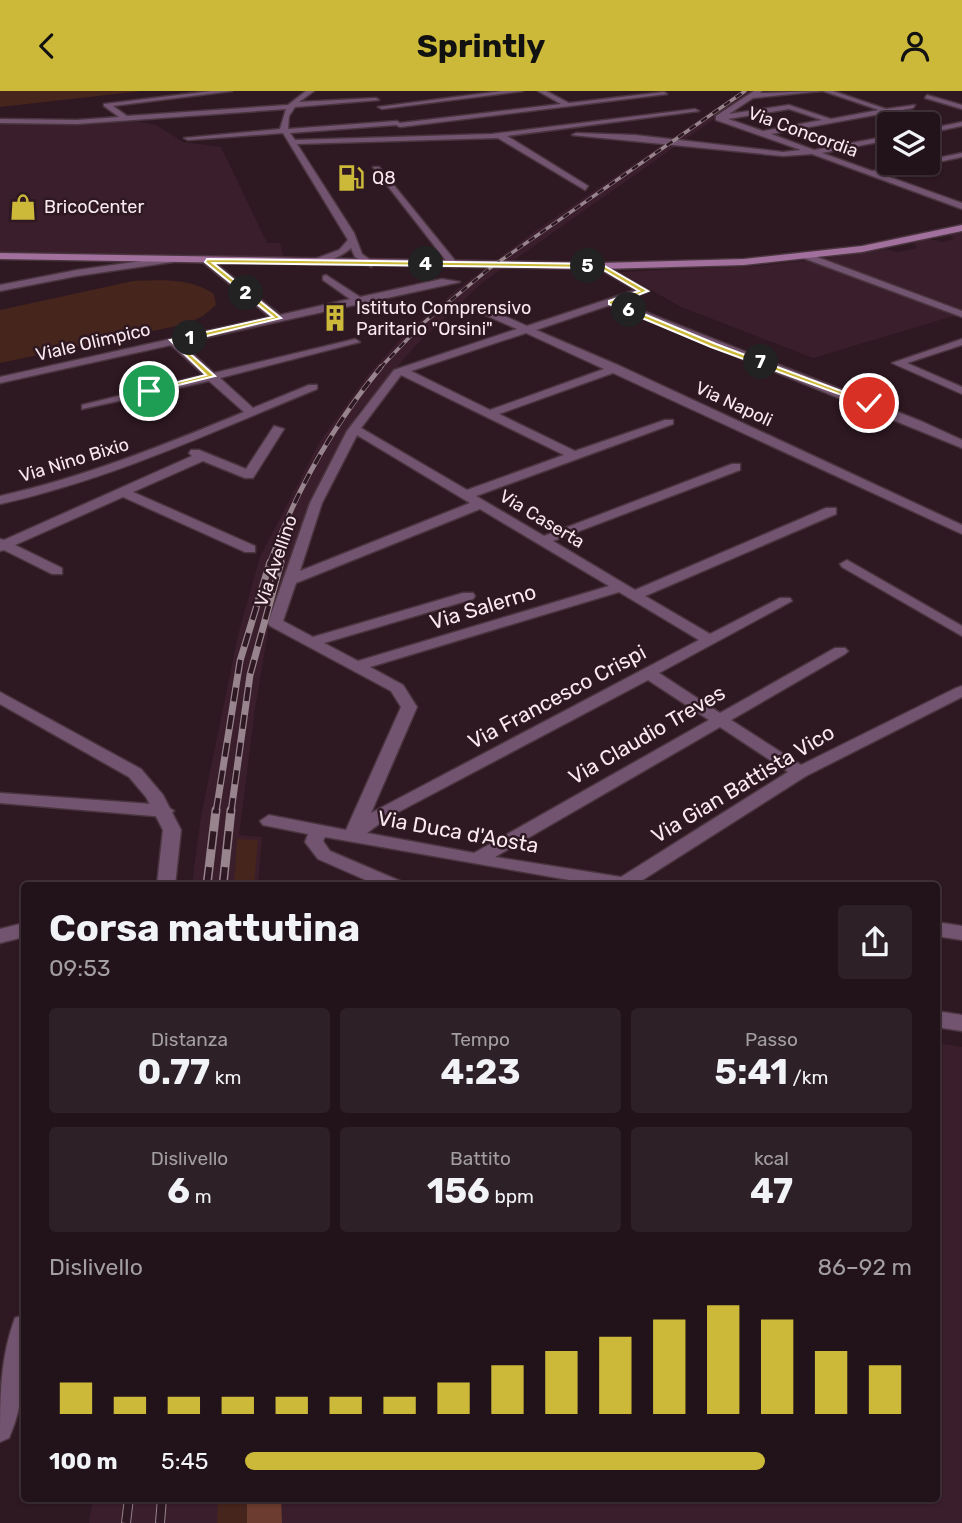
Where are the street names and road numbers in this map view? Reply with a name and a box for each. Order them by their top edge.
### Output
street label: Via Concordia [745,102,861,162]
street label: Viale Olimpico [33,318,153,366]
street label: Via Napoli [692,377,776,431]
street label: Via Nino Bixio [16,433,132,487]
street label: Via Caserta [495,485,589,553]
street label: Via Avellino [250,512,302,610]
street label: Via Salerno [427,579,539,635]
street label: Via Francesco Crispi [464,639,650,754]
street label: Via Claudio Treves [564,680,729,789]
street label: Via Gian Battista Vico [647,719,839,848]
street label: Via Duca d'Aosta [376,805,541,858]

